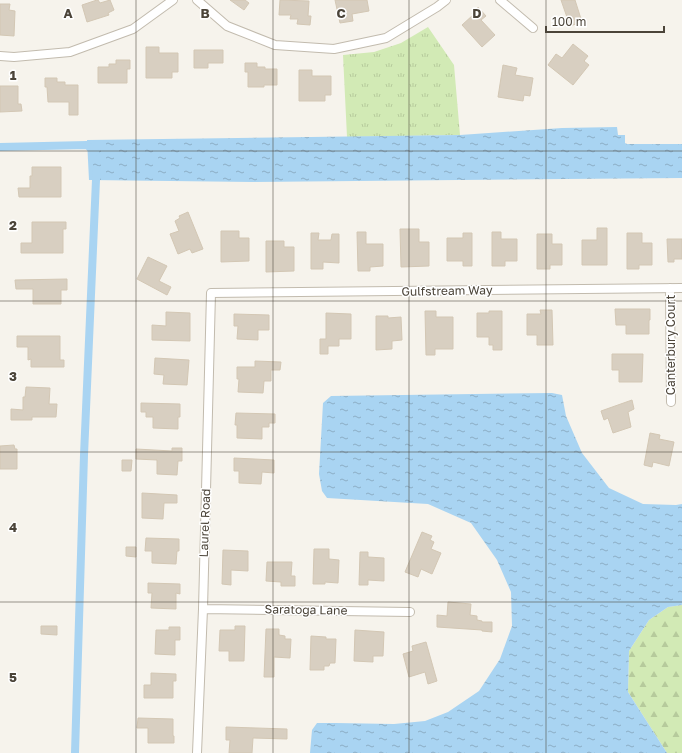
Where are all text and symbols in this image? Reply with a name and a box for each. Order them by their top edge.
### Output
text: A [63,5,73,21]
text: B [200,5,210,21]
text: C [336,5,346,21]
text: D [472,5,482,21]
scale bar [546,8,664,34]
text: 100 m [552,14,586,29]
text: 1 [10,67,17,83]
text: 2 [9,217,17,233]
street label: Gulfstream Way [401,282,493,299]
street label: Canterbury Court [663,295,678,395]
text: 3 [9,368,17,384]
street label: Laurel Road [196,488,213,558]
text: 4 [9,519,17,535]
street label: Saratoga Lane [264,601,348,618]
text: 5 [9,669,17,685]

